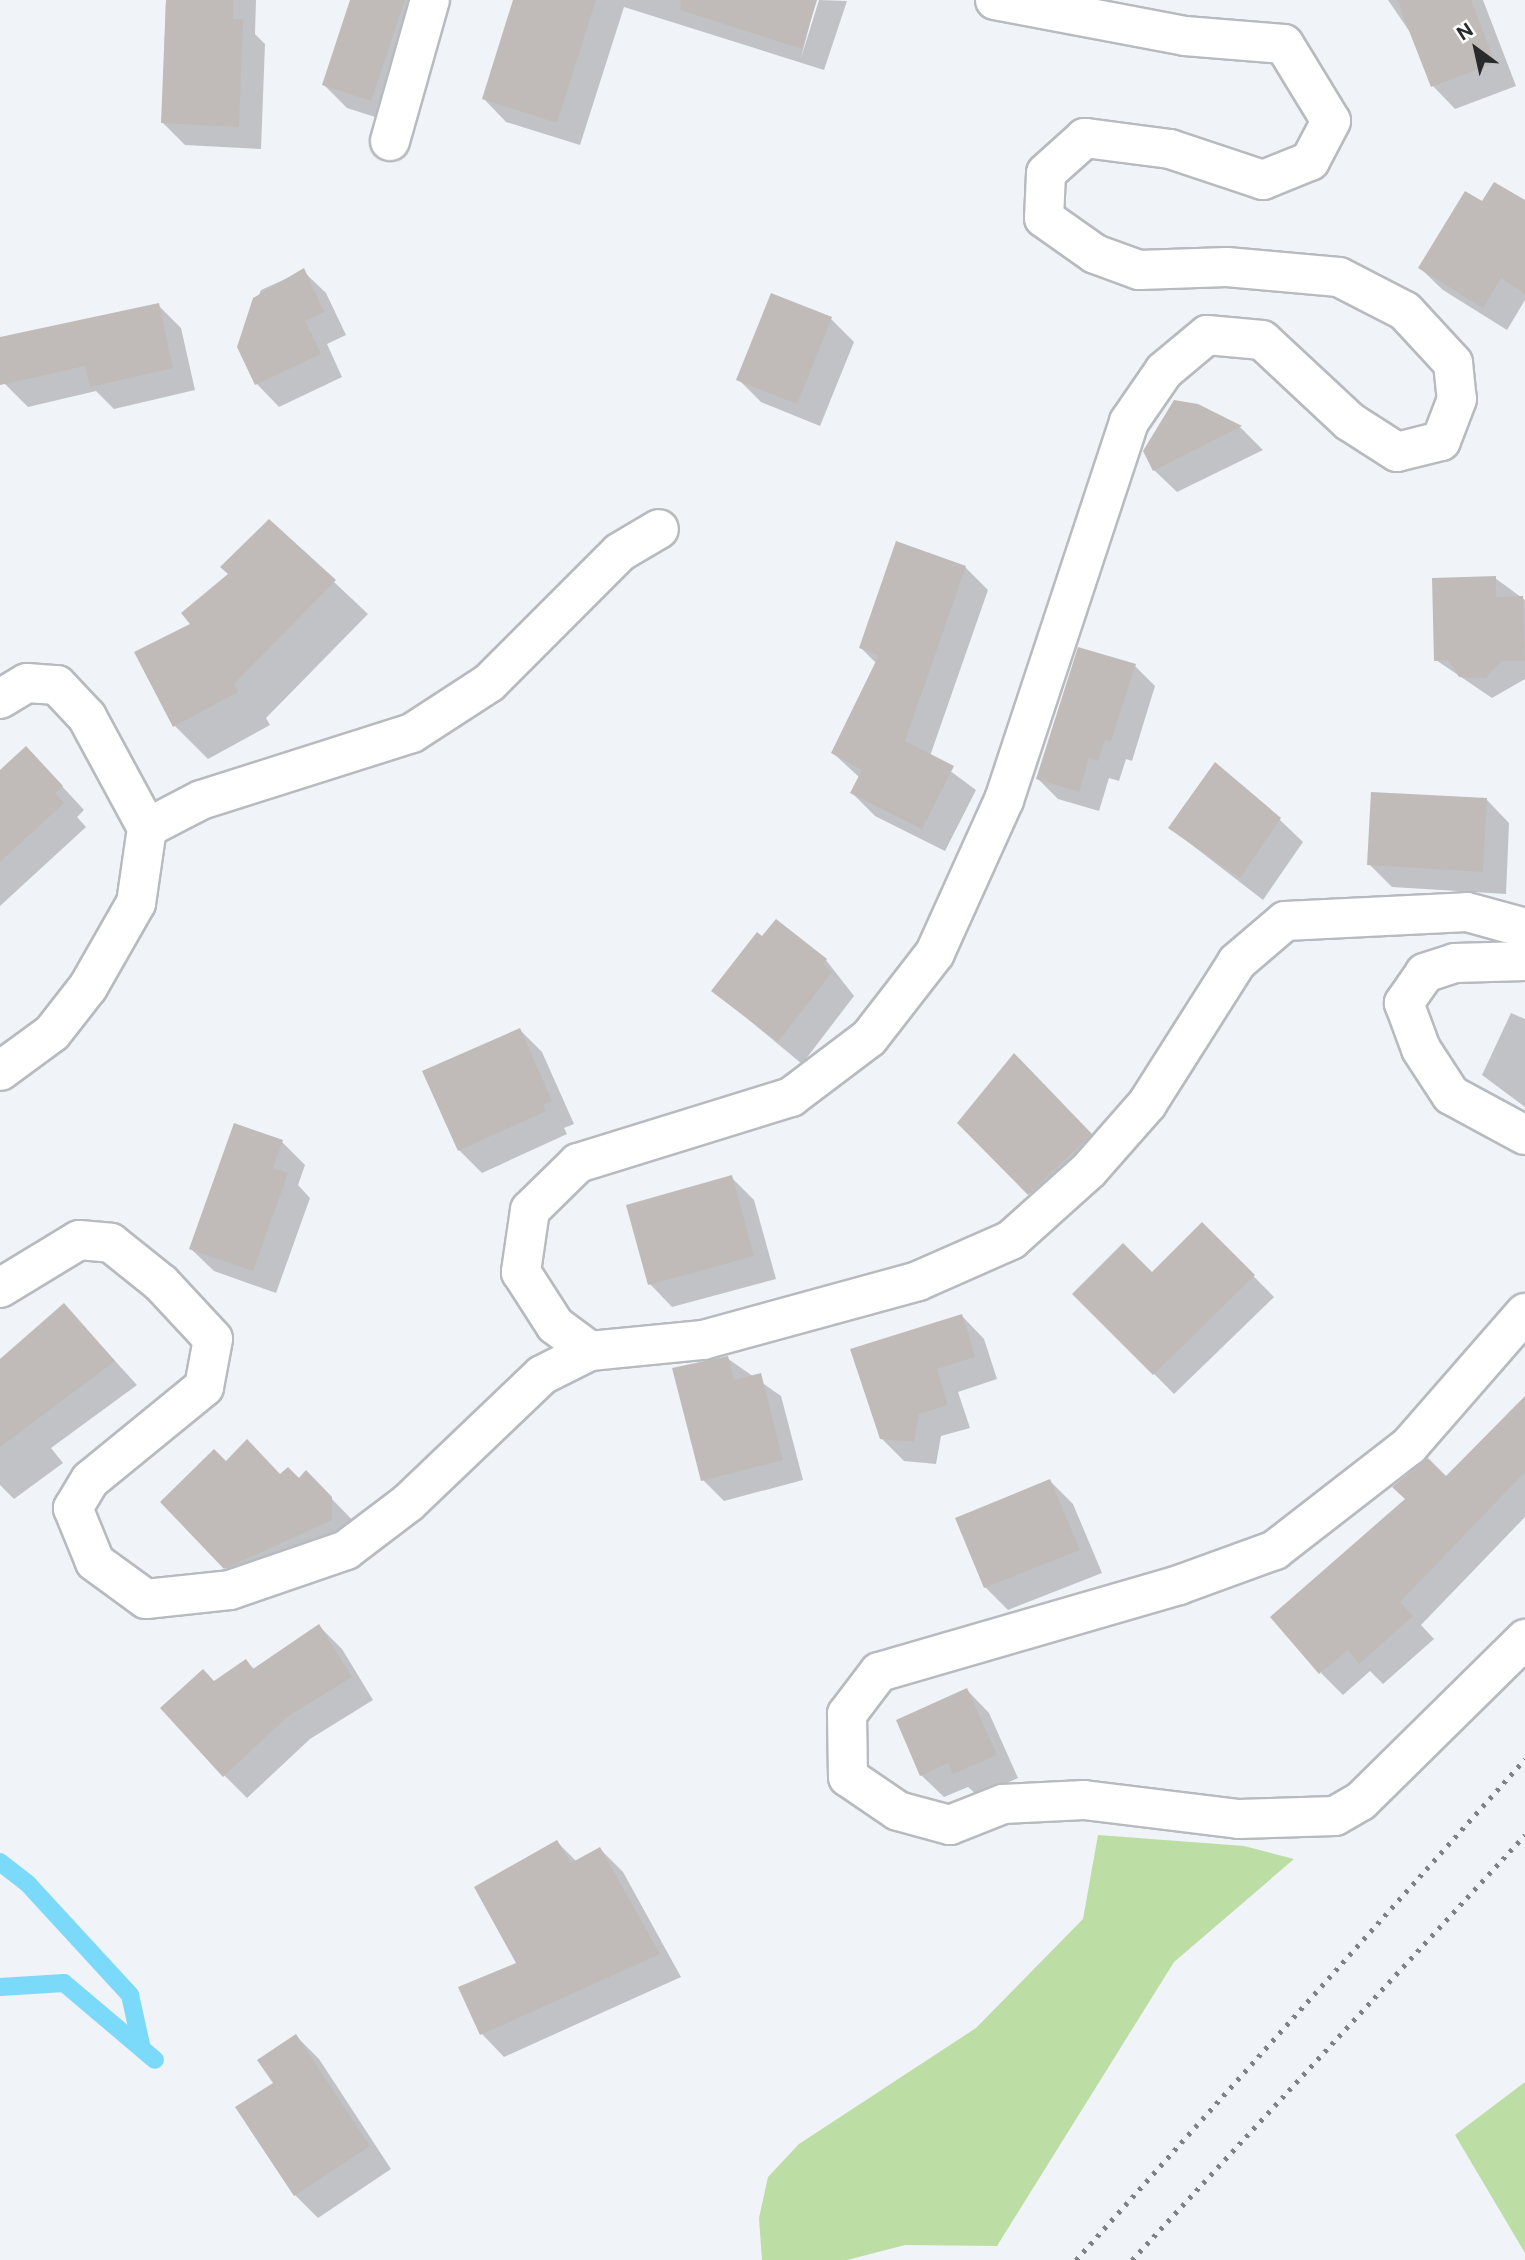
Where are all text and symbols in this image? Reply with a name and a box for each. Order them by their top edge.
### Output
north arrow [1441,14,1511,84]
text: N [1452,18,1477,45]

